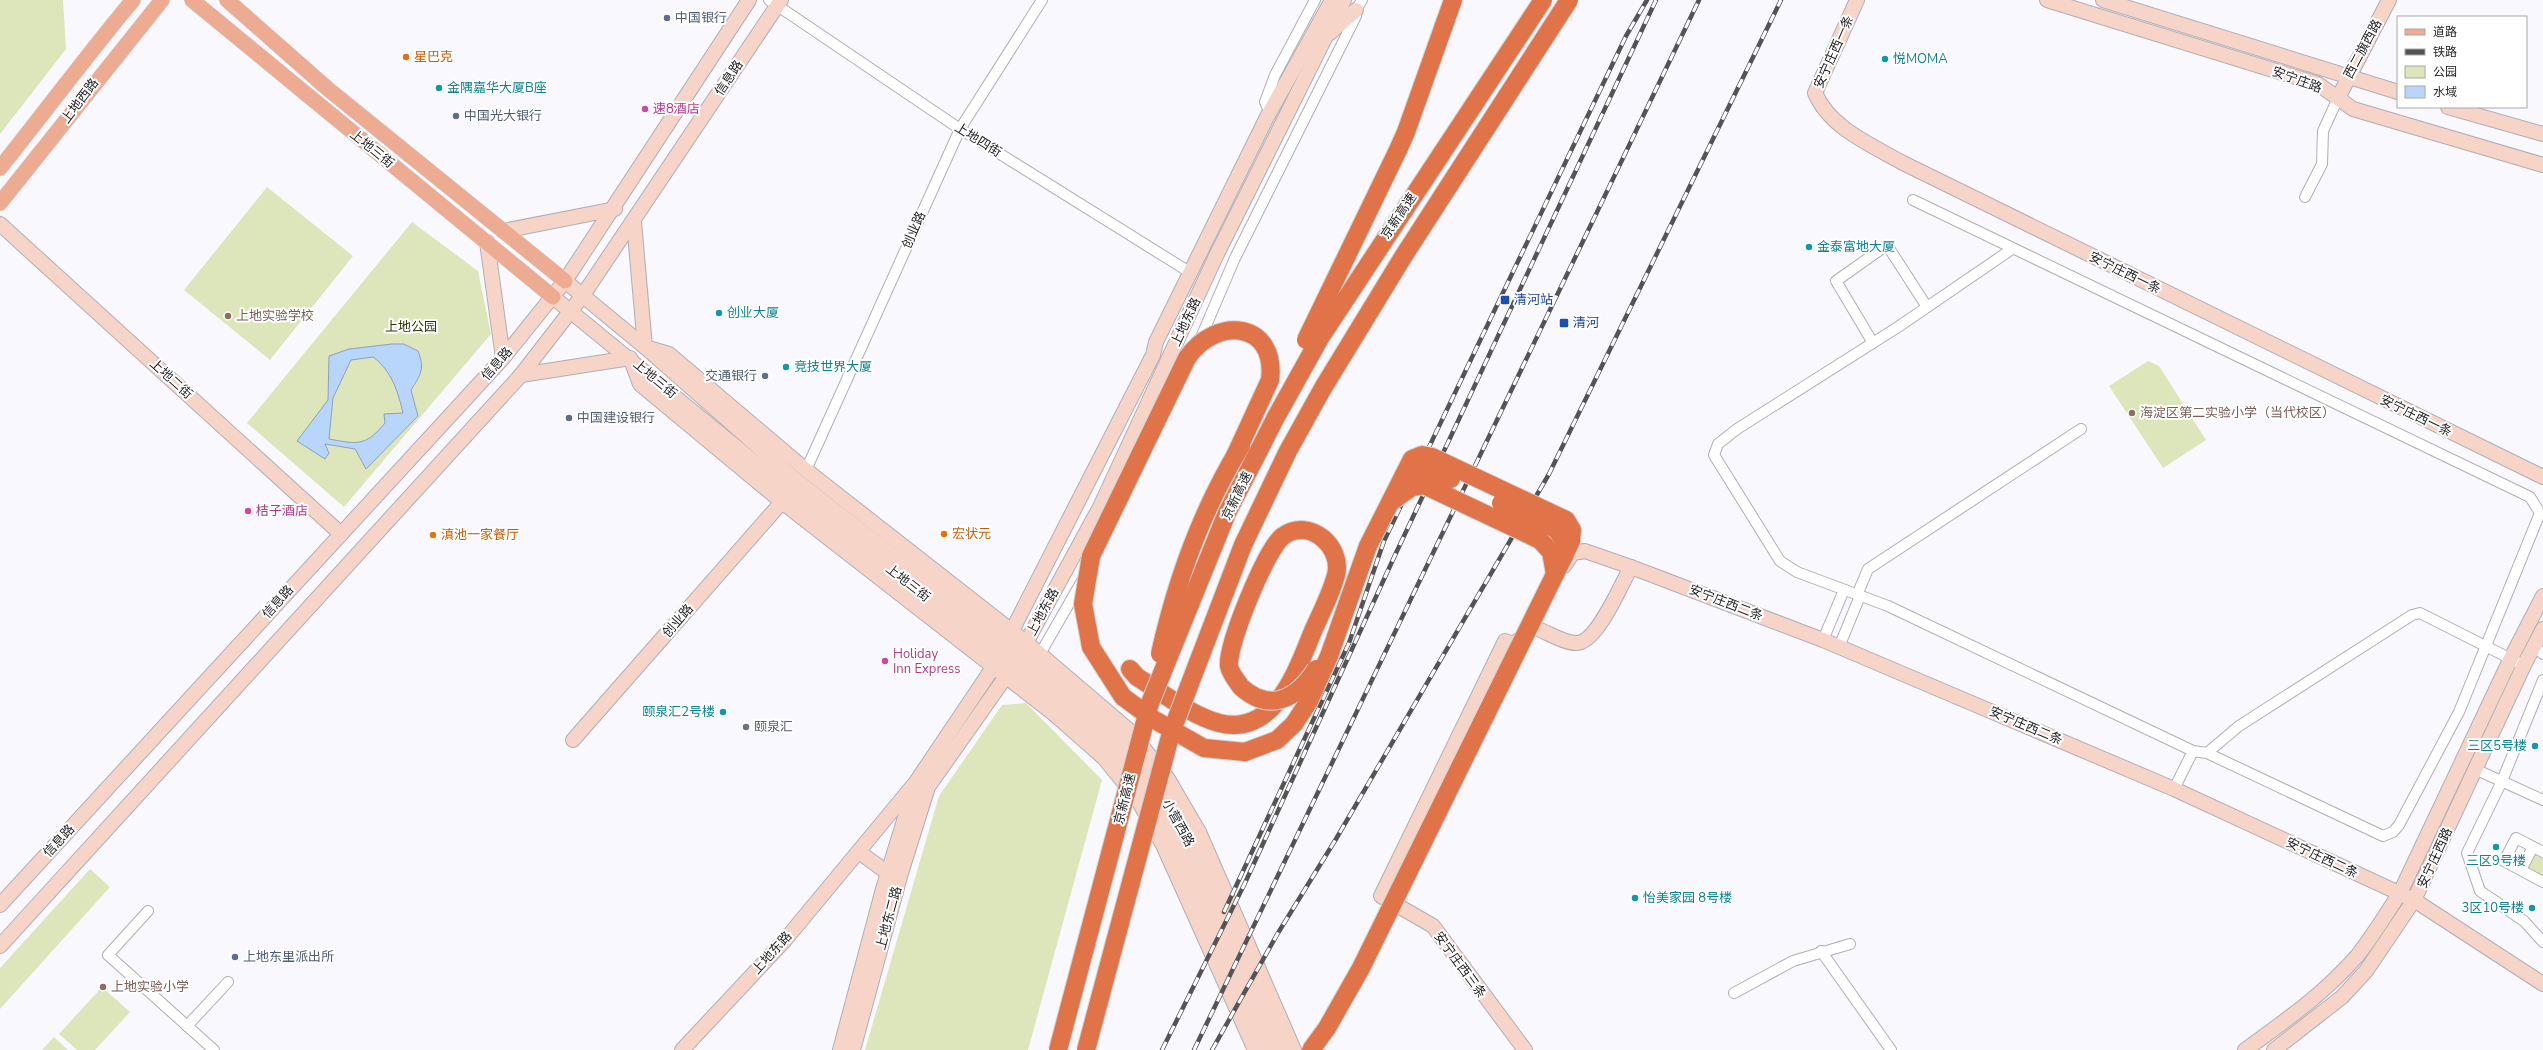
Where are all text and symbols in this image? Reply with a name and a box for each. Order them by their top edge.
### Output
place label: 中国银行 [675,9,727,27]
marker: 中国银行 [662,13,672,23]
street label: 安宁庄西一条 [1810,13,1858,91]
street label: 西二旗西路 [2340,16,2386,82]
legend [2397,16,2527,108]
text: 道路 [2433,24,2457,40]
text: 铁路 [2433,44,2457,60]
place label: 星巴克 [414,48,453,66]
place label: 悦MOMA [1893,50,1948,68]
marker: 星巴克 [401,52,411,62]
marker: 悦MOMA [1880,54,1890,64]
street label: 信息路 [711,57,747,99]
street label: 安宁庄路 [2269,63,2325,97]
text: 公园 [2433,64,2457,80]
street label: 上地西路 [57,75,103,127]
place label: 金隅嘉华大厦B座 [447,79,547,97]
marker: 金隅嘉华大厦B座 [434,83,444,93]
text: 水域 [2433,84,2457,100]
place label: 速8酒店 [653,100,700,118]
marker: 速8酒店 [640,104,650,114]
place label: 中国光大银行 [464,107,542,125]
marker: 中国光大银行 [451,111,461,121]
street label: 上地四街 [951,119,1005,161]
street label: 上地三街 [346,126,398,172]
street label: 京新高速 [1377,189,1421,243]
street label: 创业路 [898,209,930,251]
place label: 金泰富地大厦 [1817,238,1895,256]
marker: 金泰富地大厦 [1804,242,1814,252]
street label: 安宁庄西一条 [2086,248,2164,298]
place label: 清河站 [1514,291,1553,309]
marker: 清河站 [1499,294,1511,306]
street label: 上地东路 [1167,295,1205,349]
place label: 创业大厦 [727,304,779,322]
place label: 上地实验学校 [236,307,314,325]
marker: 创业大厦 [714,308,724,318]
marker: 上地实验学校 [223,311,233,321]
place label: 清河 [1573,314,1599,332]
marker: 清河 [1558,317,1570,329]
park label: 上地公园 [385,318,437,336]
street label: 信息路 [477,343,517,385]
street label: 上地二街 [146,355,196,403]
street label: 上地三街 [629,355,681,403]
place label: 竞技世界大厦 [794,358,872,376]
marker: 竞技世界大厦 [781,362,791,372]
place label: 交通银行 [705,367,757,385]
marker: 交通银行 [760,371,770,381]
street label: 安宁庄西一条 [2377,391,2455,441]
place label: 海淀区第二实验小学（当代校区） [2140,404,2335,422]
marker: 海淀区第二实验小学（当代校区） [2127,408,2137,418]
place label: 中国建设银行 [577,409,655,427]
marker: 中国建设银行 [564,413,574,423]
street label: 京新高速 [1218,469,1256,523]
place label: 桔子酒店 [256,502,308,520]
marker: 桔子酒店 [243,506,253,516]
place label: 宏状元 [952,525,991,543]
place label: 滇池一家餐厅 [441,526,519,544]
marker: 宏状元 [939,529,949,539]
marker: 滇池一家餐厅 [428,530,438,540]
street label: 上地三街 [882,560,934,606]
street label: 信息路 [258,581,298,623]
street label: 安宁庄西二条 [1686,581,1766,625]
street label: 上地东路 [1023,585,1063,639]
street label: 创业路 [658,600,698,642]
place label: Holiday Inn Express [893,645,960,678]
marker: Holiday Inn Express [880,656,890,666]
street label: 安宁庄西二条 [1987,702,2065,750]
place label: 颐泉汇2号楼 [642,703,715,721]
marker: 颐泉汇2号楼 [718,707,728,717]
place label: 颐泉汇 [754,718,793,736]
marker: 颐泉汇 [741,722,751,732]
place label: 三区5号楼 [2467,737,2527,755]
marker: 三区5号楼 [2530,741,2540,751]
street label: 京新高速 [1110,772,1140,826]
street label: 小营西路 [1158,796,1198,850]
street label: 信息路 [39,821,79,861]
street label: 安宁庄西路 [2413,825,2457,891]
street label: 安宁庄西二条 [2283,833,2361,883]
marker: 三区9号楼 [2491,842,2501,852]
place label: 三区9号楼 [2466,852,2526,870]
street label: 上地东二路 [872,884,906,952]
place label: 怡美家园 8号楼 [1643,889,1732,907]
marker: 怡美家园 8号楼 [1630,893,1640,903]
place label: 3区10号楼 [2462,899,2524,917]
marker: 3区10号楼 [2527,903,2537,913]
street label: 上地东路 [748,928,796,978]
street label: 安宁庄西三条 [1430,928,1490,1002]
place label: 上地东里派出所 [243,948,334,966]
marker: 上地东里派出所 [230,952,240,962]
place label: 上地实验小学 [111,978,189,996]
marker: 上地实验小学 [98,982,108,992]

